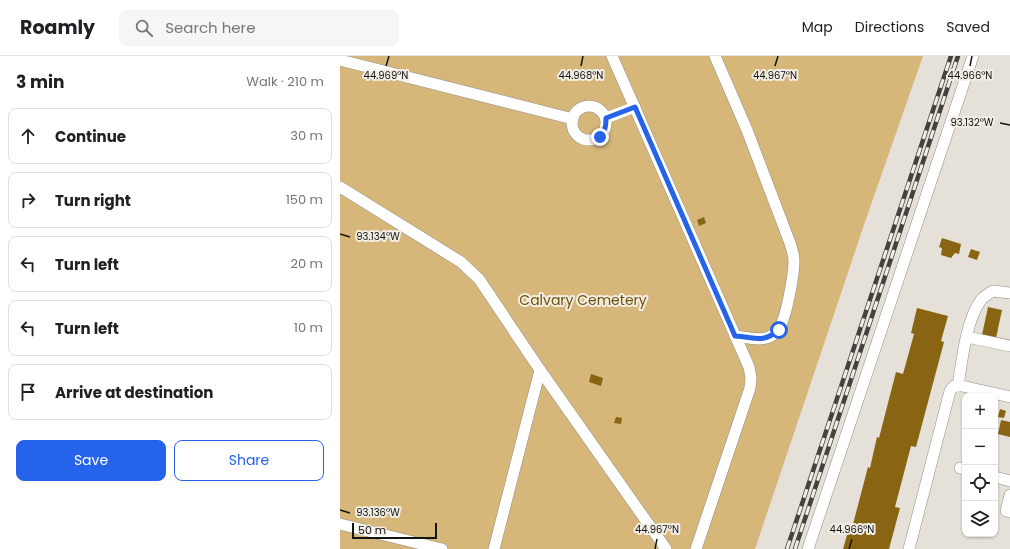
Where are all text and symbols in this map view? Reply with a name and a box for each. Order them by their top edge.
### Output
search box [119,10,399,46]
text: Roamly [20,14,95,41]
icon: search [133,17,155,39]
text: Search here [165,17,256,38]
text: Map [802,17,833,37]
text: Directions [855,17,924,37]
text: Saved [946,17,990,37]
text: 44.969°N [364,68,408,83]
text: 44.968°N [559,68,603,83]
text: 44.967°N [753,68,797,83]
text: 44.966°N [948,68,992,83]
text: 3 min [16,70,64,94]
text: Walk · 210 m [246,72,324,91]
text: 93.132°W [951,115,994,130]
icon: ahead [17,125,39,147]
text: Continue [55,126,126,147]
text: 30 m [290,126,323,145]
route end [591,128,609,146]
icon: right [17,189,39,211]
text: Turn right [55,190,131,211]
text: 150 m [286,190,323,209]
text: 93.134°W [356,229,400,244]
icon: left [17,253,39,275]
text: Turn left [55,254,119,275]
text: 20 m [290,254,323,273]
park label: Calvary Cemetery [519,290,647,310]
icon: left [17,317,39,339]
text: Turn left [55,318,119,339]
text: 10 m [294,318,323,337]
route start [770,321,788,339]
icon: arrive [17,381,39,403]
text: Arrive at destination [55,382,213,403]
map controls [962,393,998,537]
button: + [962,393,998,429]
button: − [962,429,998,465]
button: Save [16,440,166,481]
button: Share [174,440,324,481]
button: locate [962,465,998,501]
button: layers [962,501,998,537]
text: 93.136°W [356,505,400,520]
scale bar [352,521,437,540]
text: 50 m [358,522,386,538]
text: 44.967°N [635,522,679,537]
text: 44.966°N [830,522,874,537]

